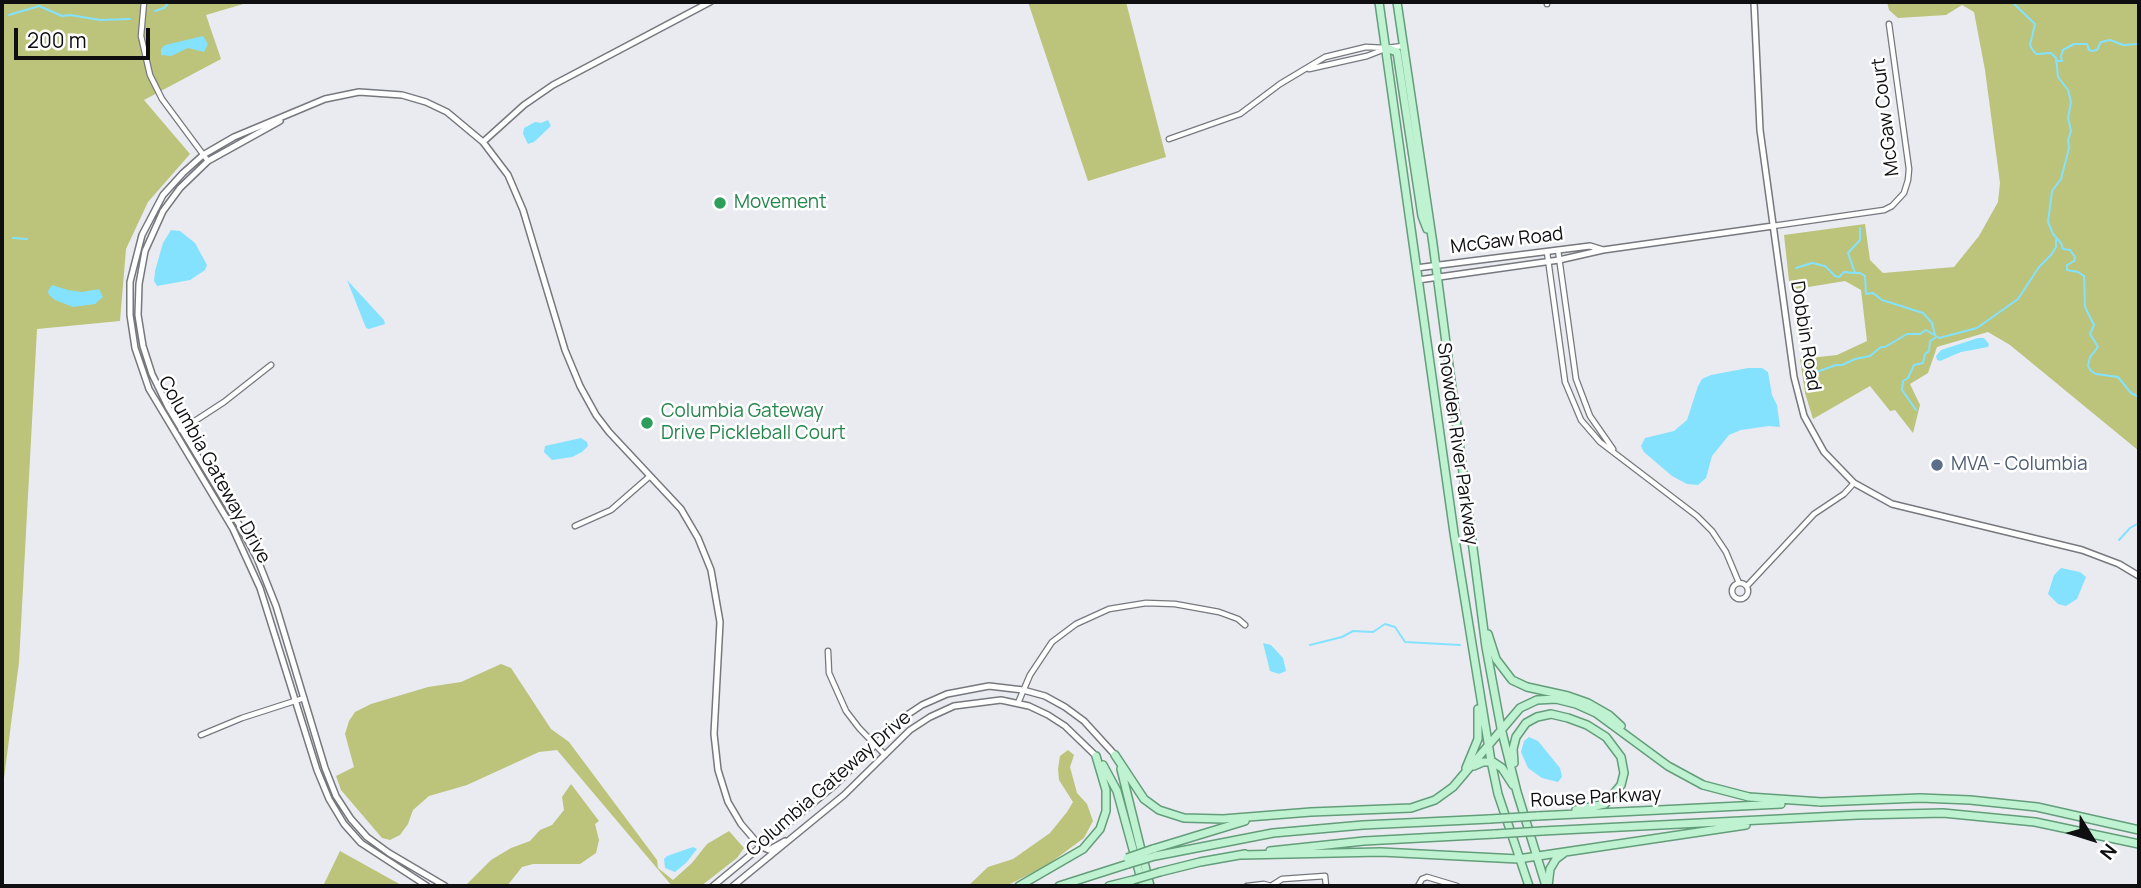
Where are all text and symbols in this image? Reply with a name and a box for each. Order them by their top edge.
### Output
scale bar [18,14,154,58]
text: 200 m [27,26,87,54]
street label: McGaw Court [1867,57,1905,177]
place label: Movement [734,192,827,214]
marker: Movement [712,195,728,211]
street label: McGaw Road [1449,223,1565,259]
street label: Dobbin Road [1785,279,1825,393]
street label: Snowden River Parkway [1431,341,1483,547]
street label: Columbia Gateway Drive [153,372,275,568]
place label: Columbia Gateway Drive Pickleball Court [661,401,846,445]
marker: Columbia Gateway Drive Pickleball Court [639,415,655,431]
place label: MVA - Columbia [1951,454,2088,476]
marker: MVA - Columbia [1929,457,1945,473]
street label: Columbia Gateway Drive [742,706,916,862]
street label: Rouse Parkway [1530,783,1662,813]
north arrow [2057,804,2127,874]
text: N [2094,839,2123,865]

